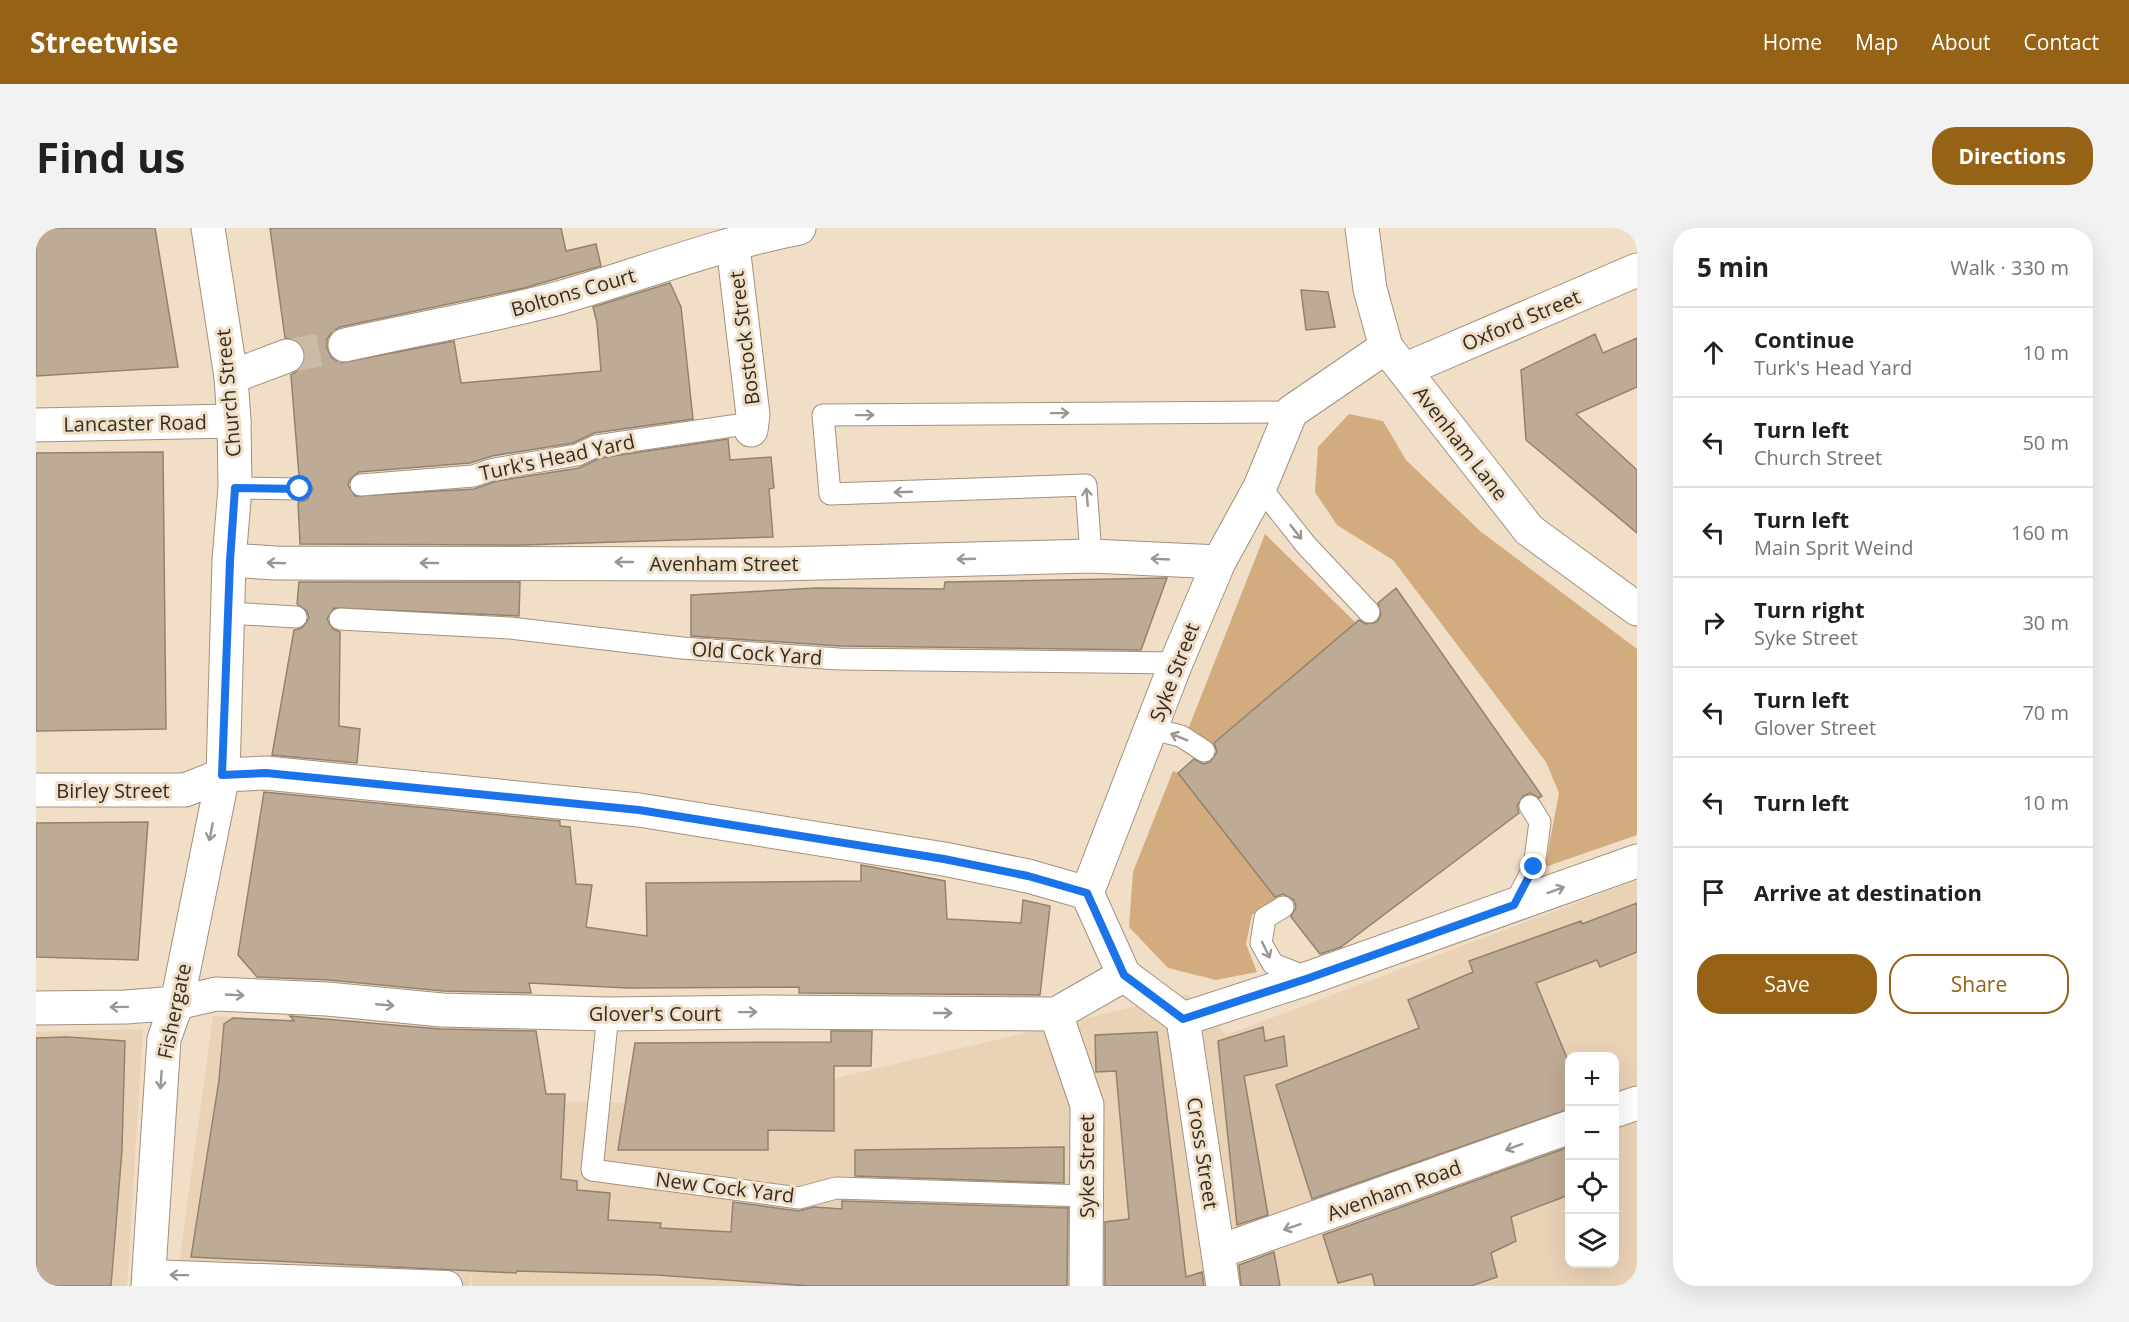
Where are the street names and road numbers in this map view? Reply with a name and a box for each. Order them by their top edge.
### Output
street label: Boltons Court [508,261,638,323]
street label: Bostock Street [722,269,766,407]
street label: Oxford Street [1458,283,1584,357]
street label: Church Street [209,328,247,458]
street label: Avenham Lane [1408,380,1514,506]
street label: Lancaster Road [63,408,207,438]
street label: Turk's Head Yard [477,427,637,487]
street label: Avenham Street [649,550,799,577]
street label: Syke Street [1143,619,1205,725]
street label: Old Cock Yard [691,635,823,671]
street label: Birley Street [56,777,170,804]
street label: Fishergate [151,961,197,1061]
street label: Glover's Court [589,1000,721,1027]
street label: Cross Street [1181,1095,1225,1211]
street label: Syke Street [1073,1114,1100,1218]
street label: Avenham Road [1323,1153,1465,1227]
street label: New Cock Yard [654,1165,796,1209]

